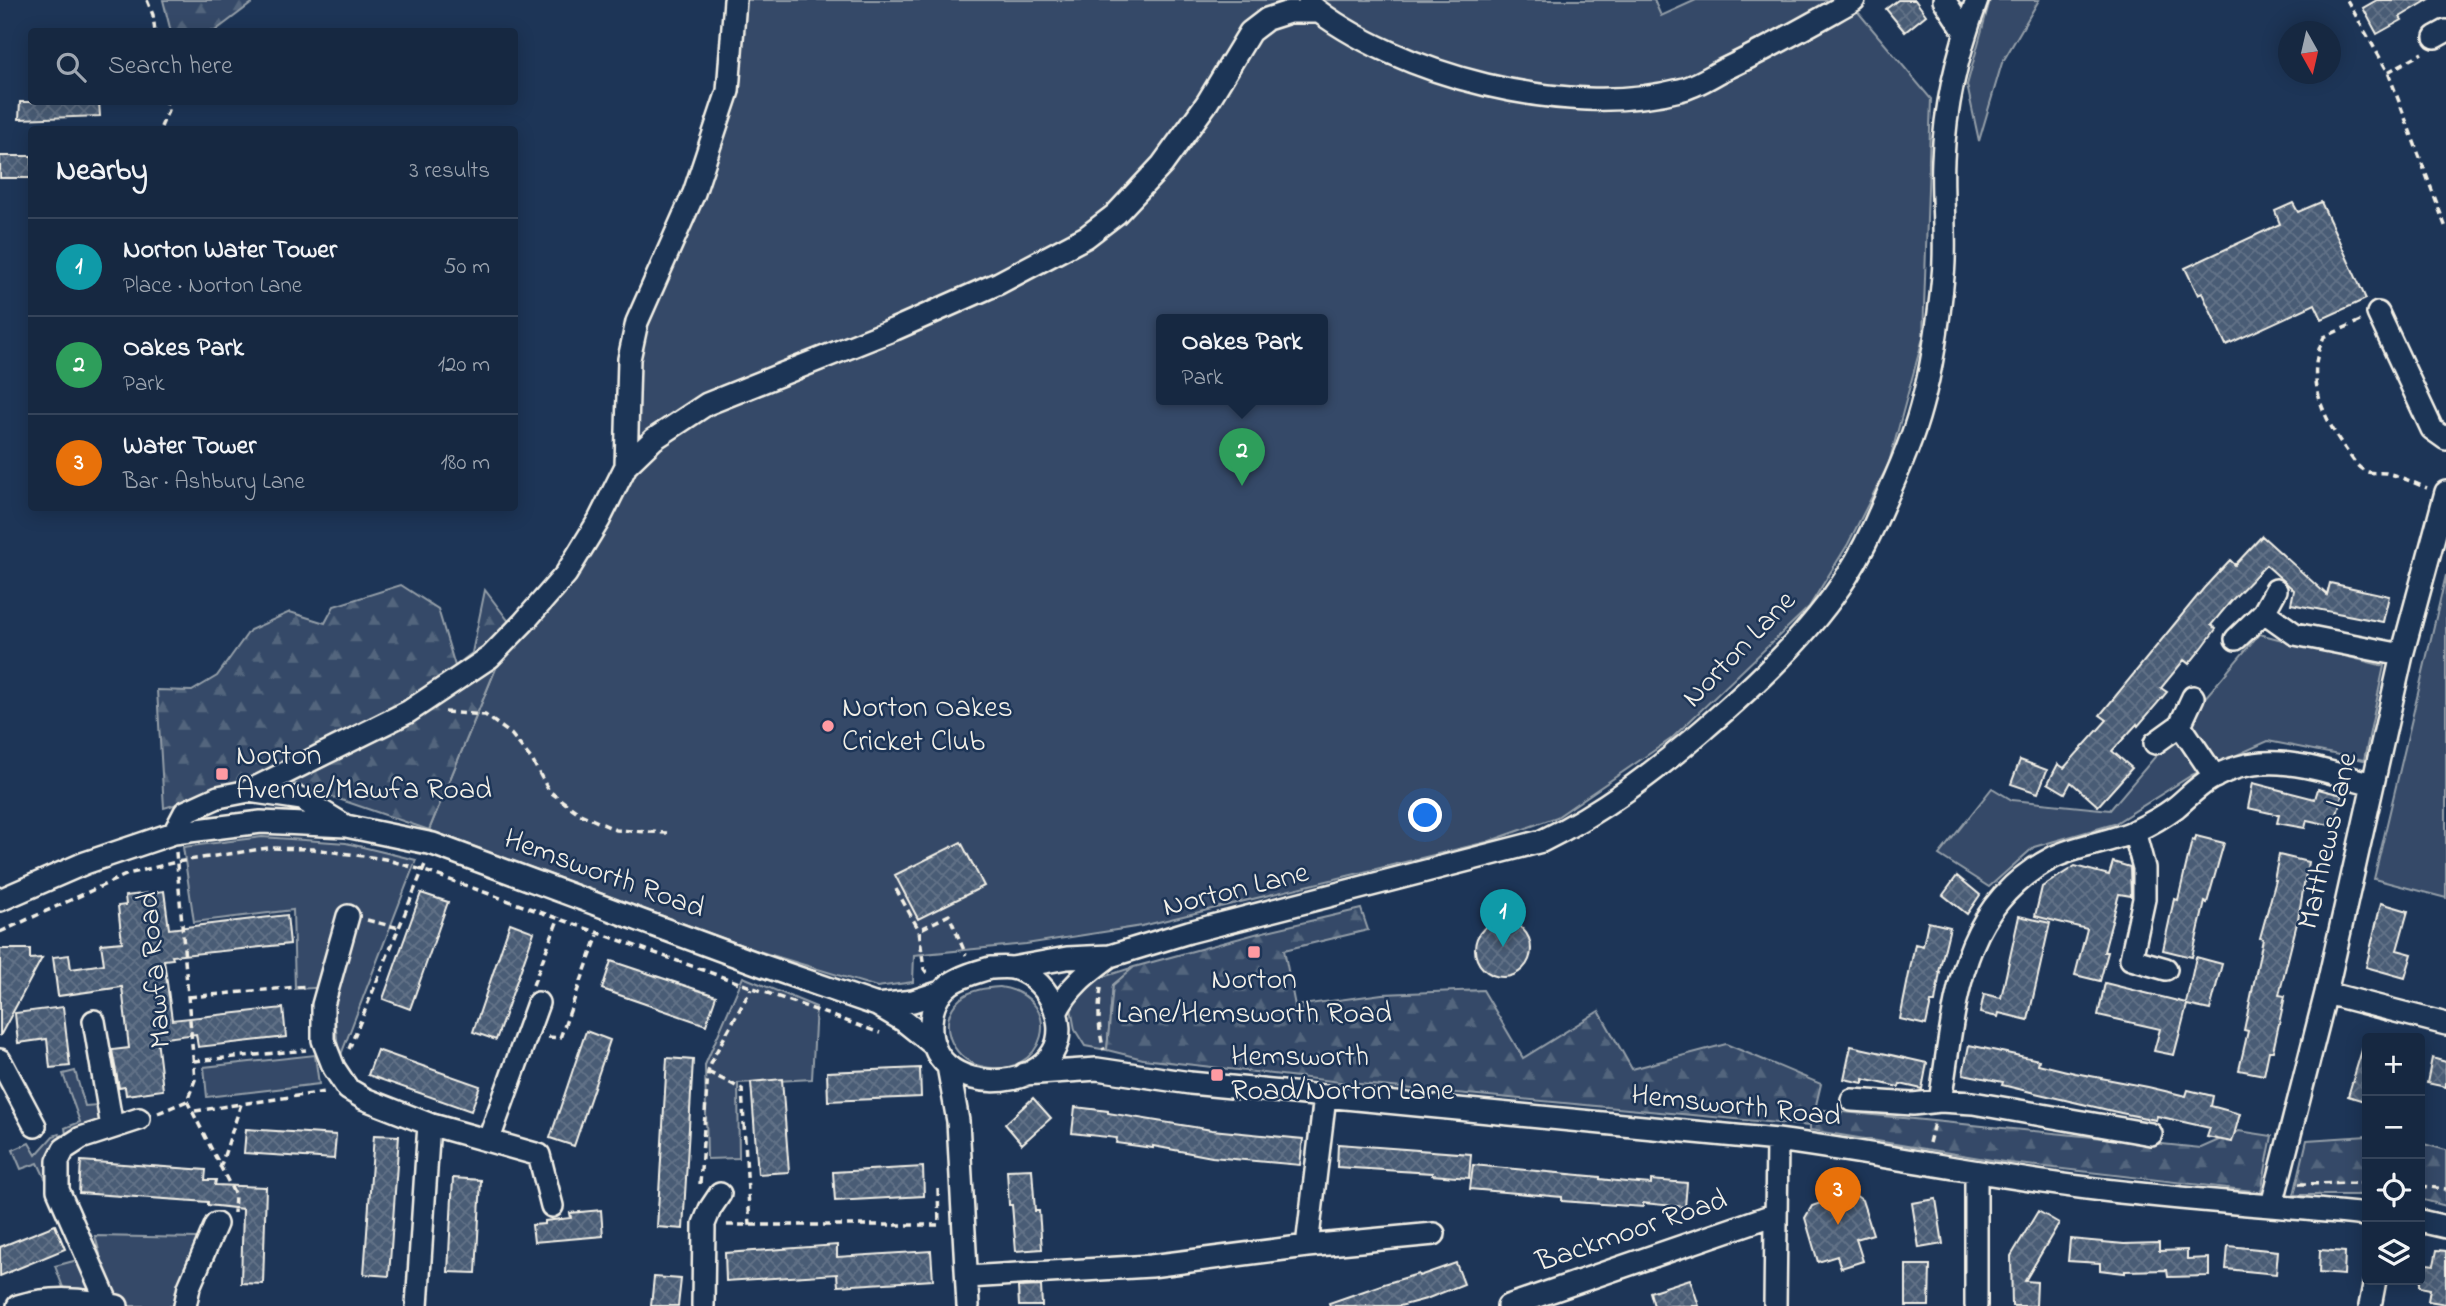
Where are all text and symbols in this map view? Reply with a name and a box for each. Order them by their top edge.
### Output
north arrow [2278,21,2341,84]
search box [28,28,518,105]
icon: search [52,48,90,86]
text: Search here [108,48,233,86]
text: Nearby [56,150,148,194]
text: 3 results [409,155,490,188]
text: Norton Water Tower [123,232,337,270]
text: 1 [75,251,83,284]
text: 50 m [443,251,490,284]
text: Place · Norton Lane [123,270,302,303]
popup [1156,314,1328,405]
text: Oakes Park [1182,324,1302,362]
text: Oakes Park [123,330,244,368]
text: 2 [73,349,85,382]
text: 120 m [438,349,490,382]
text: Park [1182,362,1223,395]
text: Park [123,368,165,401]
text: Water Tower [123,428,256,466]
pin: 2 [1219,428,1265,486]
text: 3 [74,447,84,480]
text: 180 m [441,447,490,480]
text: Bar · Ashbury Lane [123,466,305,499]
street label: Norton Lane [1673,581,1808,719]
place label: Norton Oakes Cricket Club [842,687,1013,765]
marker: Norton Oakes Cricket Club [820,718,836,734]
place label: Norton Avenue/Mawfa Road [236,735,492,813]
street label: Matthews Lane [2287,748,2371,934]
marker: Norton Avenue/Mawfa Road [214,766,230,782]
your location [1408,798,1442,832]
street label: Hemsworth Road [497,818,711,932]
street label: Norton Lane [1159,852,1314,930]
pin: 1 [1480,889,1526,947]
street label: Mawfa Road [127,890,185,1050]
marker: Norton Lane/Hemsworth Road [1246,944,1262,960]
place label: Norton Lane/Hemsworth Road [1116,959,1392,1037]
map controls [2362,1033,2425,1285]
button: + [2362,1033,2425,1096]
place label: Hemsworth Road/Norton Lane [1231,1036,1455,1114]
marker: Hemsworth Road/Norton Lane [1209,1067,1225,1083]
street label: Hemsworth Road [1629,1074,1843,1140]
button: − [2362,1096,2425,1159]
button: locate [2362,1159,2425,1222]
pin: 3 [1815,1167,1861,1225]
street label: Backmoor Road [1530,1179,1734,1286]
button: layers [2362,1222,2425,1285]

